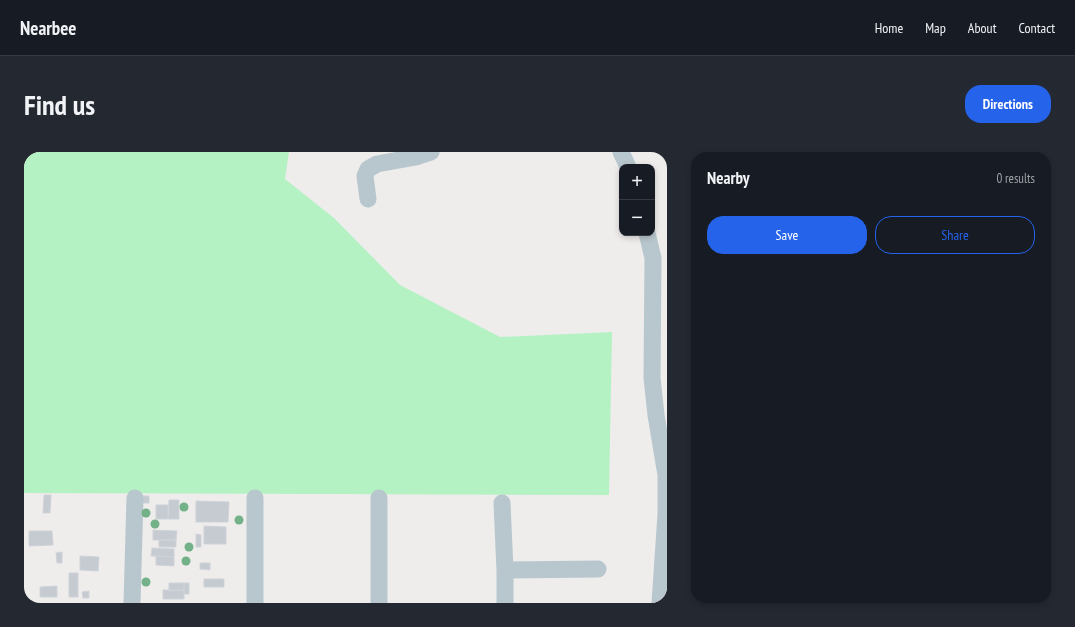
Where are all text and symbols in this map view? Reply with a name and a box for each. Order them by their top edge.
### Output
text: Nearbee [20,16,77,40]
text: Home [875,19,903,37]
text: Map [925,19,946,37]
text: About [968,19,997,37]
text: Contact [1019,19,1055,37]
button: Directions [965,85,1051,123]
text: Find us [24,86,95,123]
map controls [619,164,655,236]
button: + [619,164,655,200]
text: Nearby [707,167,750,189]
text: 0 results [996,170,1035,187]
button: − [619,200,655,236]
button: Save [707,216,867,254]
button: Share [875,216,1035,254]

